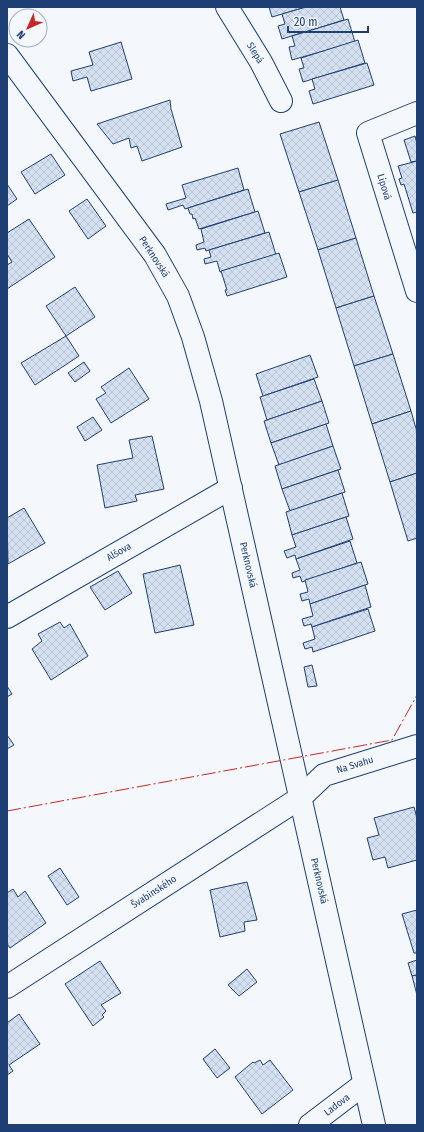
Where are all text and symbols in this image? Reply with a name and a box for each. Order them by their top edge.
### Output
north arrow [8,8,48,48]
scale bar [288,8,368,34]
text: 20 m [294,15,318,29]
text: N [14,28,28,42]
street label: Slepá [244,40,266,66]
street label: Lipová [374,172,394,202]
street label: Perknovská [136,234,172,280]
street label: Alšova [104,540,134,564]
street label: Perknovská [237,541,259,589]
street label: Na Svahu [335,754,375,776]
street label: Perknovská [308,857,330,905]
street label: Švabinského [128,871,179,911]
street label: Ladova [322,1091,352,1119]

